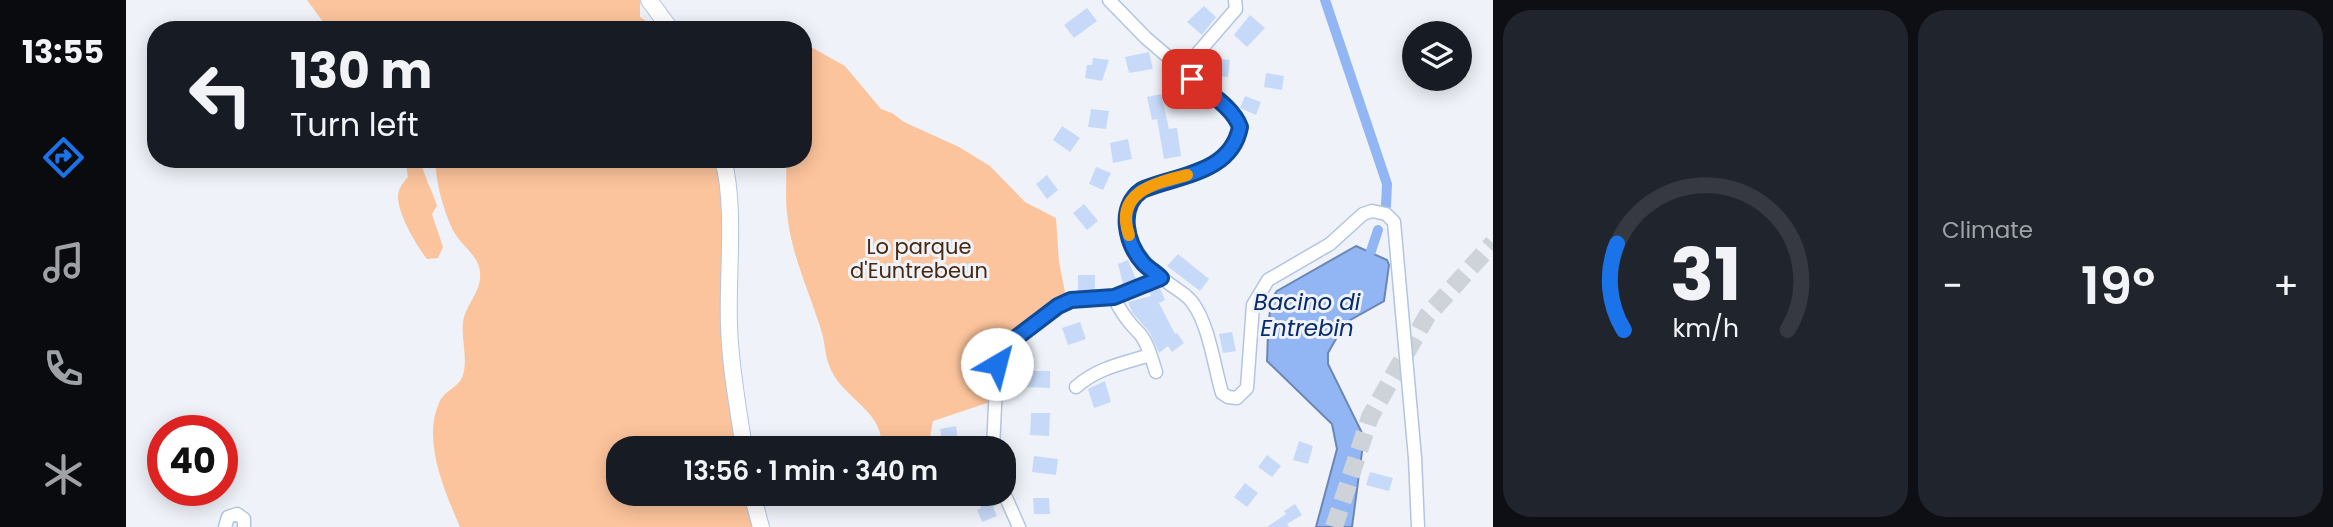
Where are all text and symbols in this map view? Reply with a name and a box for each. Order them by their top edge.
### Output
map controls [1402,21,1472,91]
button: layers [1402,21,1472,91]
text: 13:55 [22,29,104,74]
text: 130 m [290,37,432,105]
icon: left [175,49,266,140]
pin [1162,49,1222,109]
icon: arrive [1173,60,1211,98]
text: Turn left [290,102,419,147]
icon: directions [39,133,88,182]
text: Climate [1942,214,2033,246]
text: 31 [1670,224,1741,325]
park label: Lo parque d'Euntrebeun [850,232,988,285]
icon: music [39,238,88,287]
text: 19° [2081,249,2155,322]
text: − [1942,259,1963,312]
text: + [2273,259,2299,312]
water label: Bacino di Entrebin [1254,286,1361,344]
text: km/h [1672,310,1739,345]
position arrow [960,327,1034,401]
icon: phone [39,344,88,393]
speed limit sign: 40 [147,415,238,506]
icon: climate [39,450,88,499]
text: 13:56 · 1 min · 340 m [684,453,938,489]

